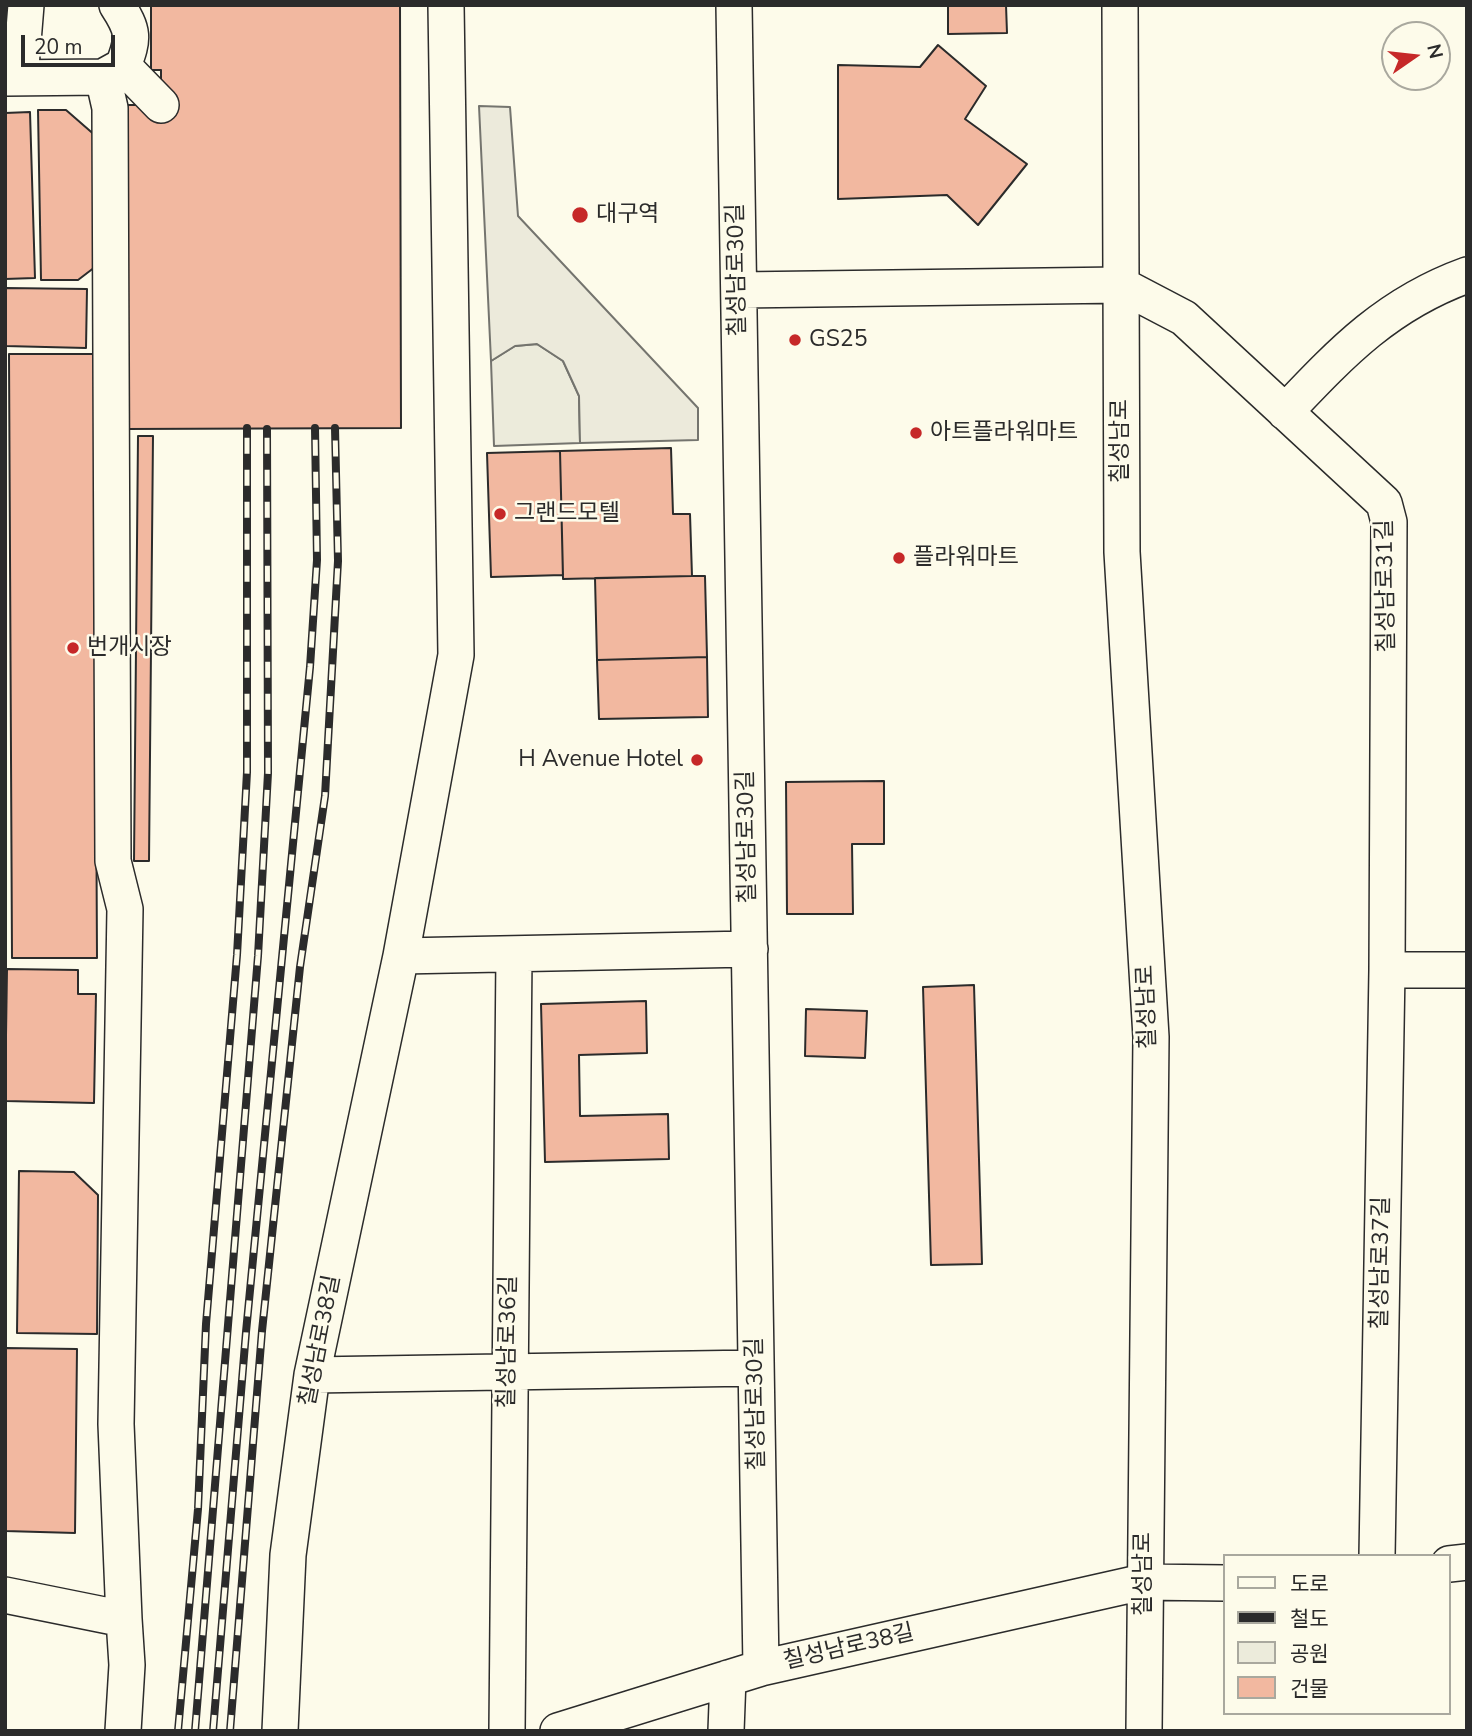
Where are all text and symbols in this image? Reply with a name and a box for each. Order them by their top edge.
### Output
scale bar [24,21,119,65]
north arrow [1381,21,1451,91]
text: 20 m [34,33,83,61]
text: N [1420,41,1449,61]
place label: 대구역 [596,201,659,229]
street label: 칠성남로30길 [723,203,753,337]
marker: 대구역 [570,205,590,225]
place label: GS25 [809,326,867,354]
marker: GS25 [787,332,803,348]
street label: 칠성남로 [1107,399,1135,483]
place label: 아트플라워마트 [930,419,1078,447]
marker: 아트플라워마트 [908,425,924,441]
place label: 그랜드모텔 [514,500,620,528]
marker: 그랜드모텔 [492,506,508,522]
street label: 칠성남로31길 [1372,519,1402,653]
place label: 플라워마트 [913,544,1019,572]
marker: 플라워마트 [891,550,907,566]
place label: 번개시장 [87,634,172,662]
marker: 번개시장 [65,640,81,656]
place label: H Avenue Hotel [518,746,683,774]
marker: H Avenue Hotel [689,752,705,768]
street label: 칠성남로30길 [733,770,763,904]
street label: 칠성남로 [1133,964,1163,1050]
street label: 칠성남로37길 [1367,1196,1397,1330]
street label: 칠성남로38길 [295,1273,347,1409]
street label: 칠성남로36길 [494,1275,524,1409]
street label: 칠성남로30길 [742,1337,772,1471]
street label: 칠성남로 [1130,1532,1158,1616]
legend [1224,1554,1451,1715]
text: 도로 [1290,1570,1329,1598]
text: 철도 [1290,1605,1329,1633]
street label: 칠성남로38길 [781,1620,917,1676]
text: 공원 [1290,1640,1329,1668]
text: 건물 [1290,1675,1329,1703]

